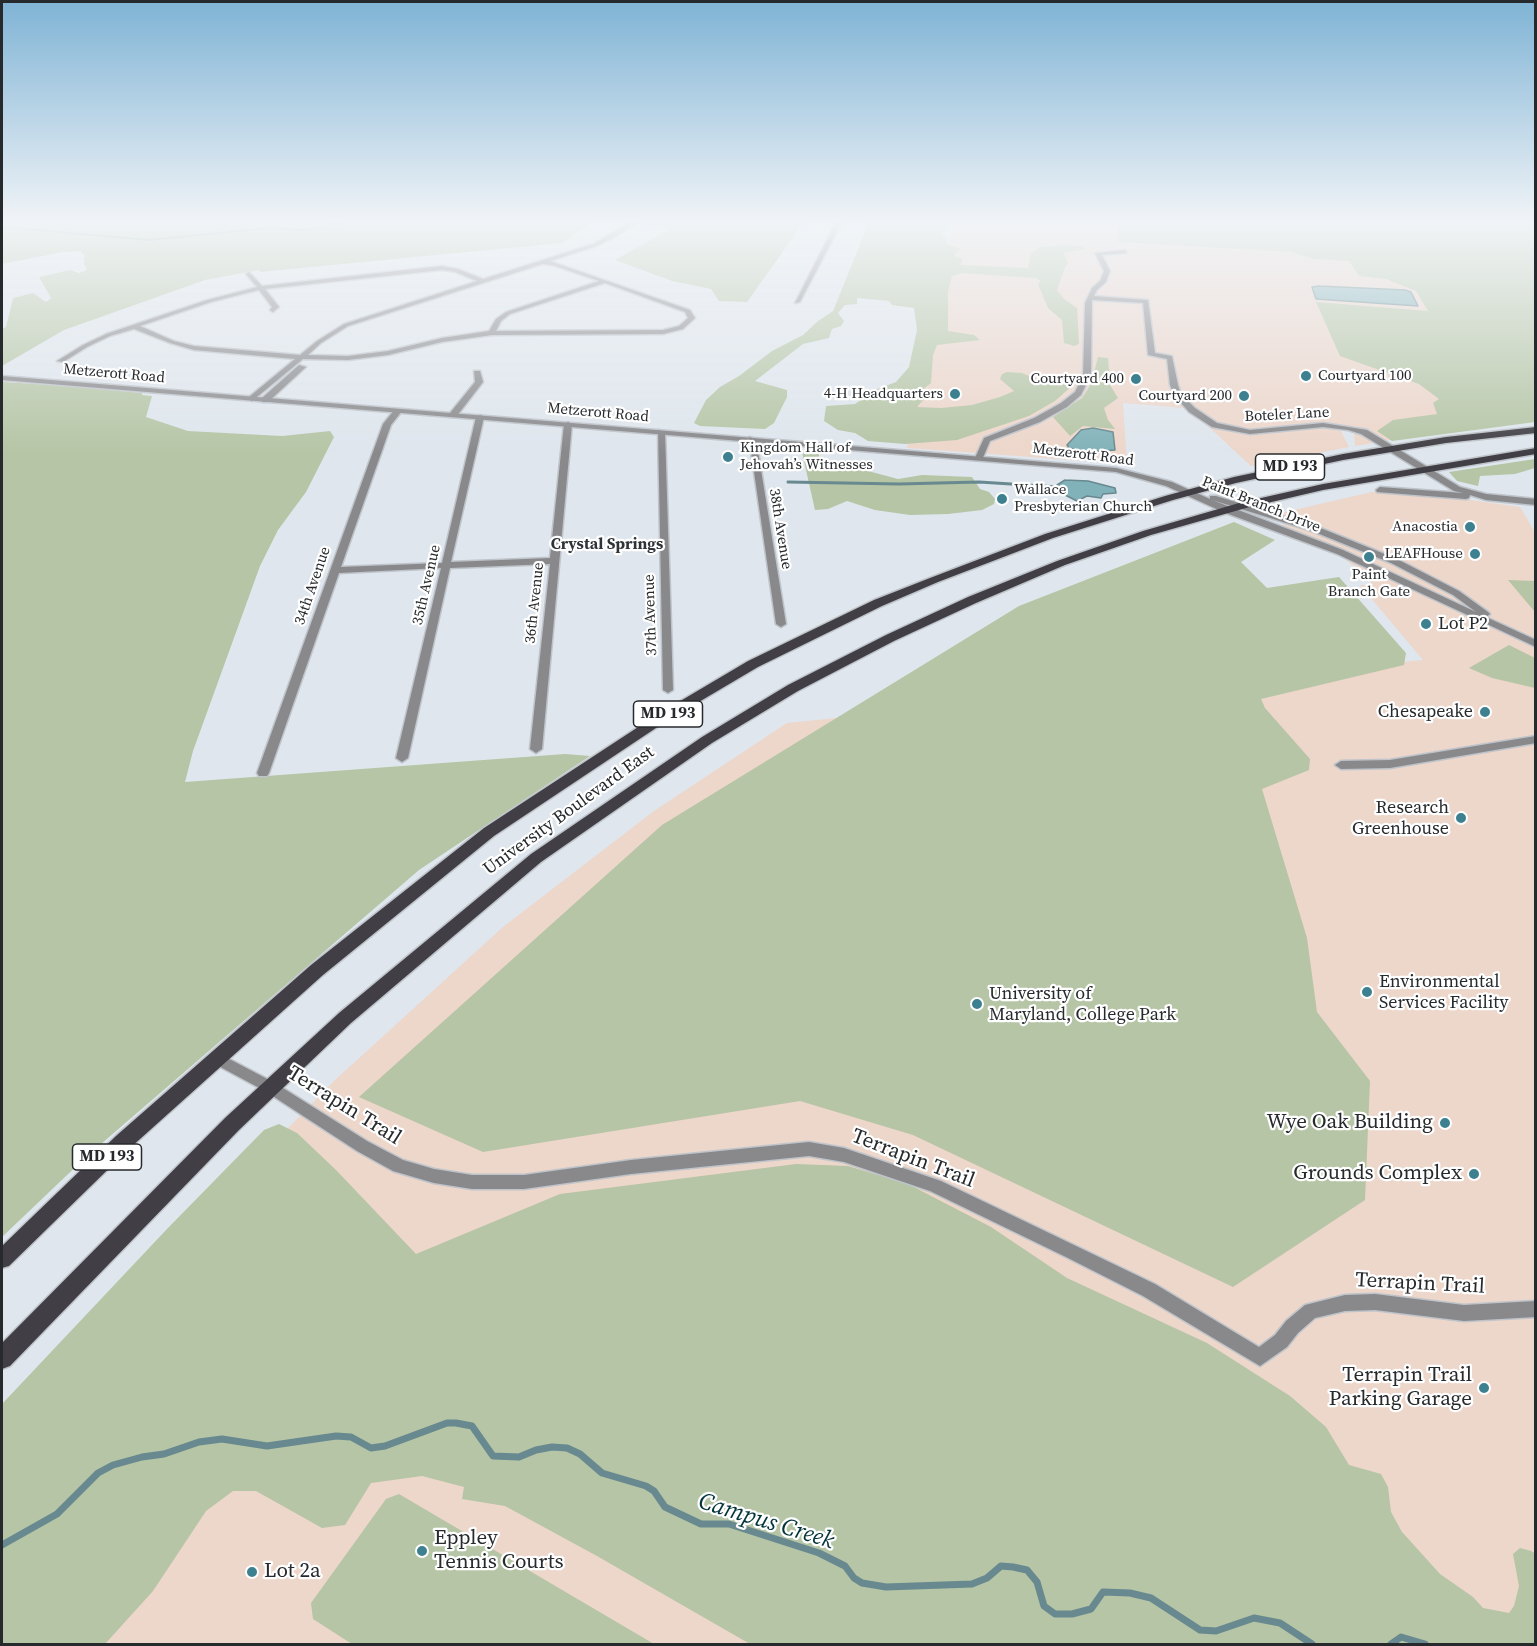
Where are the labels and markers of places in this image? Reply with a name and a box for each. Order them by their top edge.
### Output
place label: Courtyard 100 [1318,367,1411,385]
marker: Courtyard 100 [1299,369,1313,383]
place label: Courtyard 400 [1031,370,1124,388]
marker: Courtyard 400 [1129,372,1143,386]
place label: 4-H Headquarters [824,385,943,403]
marker: 4-H Headquarters [948,387,962,401]
place label: Courtyard 200 [1139,387,1232,405]
marker: Courtyard 200 [1237,389,1251,403]
place label: Kingdom Hall of Jehovah’s Witnesses [740,439,873,474]
marker: Kingdom Hall of Jehovah’s Witnesses [721,450,735,464]
place label: Wallace Presbyterian Church [1014,481,1152,516]
marker: Wallace Presbyterian Church [995,492,1009,506]
place label: Anacostia [1392,518,1458,536]
marker: Anacostia [1463,520,1477,534]
place label: LEAFHouse [1384,545,1463,563]
marker: LEAFHouse [1468,547,1482,561]
marker: Paint Branch Gate [1362,550,1376,564]
place label: Paint Branch Gate [1328,566,1410,601]
place label: Lot P2 [1438,613,1488,635]
marker: Lot P2 [1419,617,1433,631]
place label: Chesapeake [1378,701,1473,723]
marker: Chesapeake [1478,705,1492,719]
place label: Research Greenhouse [1352,797,1449,840]
marker: Research Greenhouse [1454,811,1468,825]
place label: Environmental Services Facility [1379,971,1508,1014]
place label: University of Maryland, College Park [989,983,1176,1026]
marker: Environmental Services Facility [1360,985,1374,999]
marker: University of Maryland, College Park [970,997,984,1011]
place label: Wye Oak Building [1266,1110,1433,1136]
marker: Wye Oak Building [1438,1116,1452,1130]
place label: Grounds Complex [1293,1161,1462,1187]
marker: Grounds Complex [1467,1167,1481,1181]
place label: Terrapin Trail Parking Garage [1329,1363,1472,1413]
marker: Terrapin Trail Parking Garage [1477,1381,1491,1395]
place label: Eppley Tennis Courts [434,1526,564,1576]
marker: Eppley Tennis Courts [415,1544,429,1558]
place label: Lot 2a [264,1559,321,1585]
marker: Lot 2a [245,1565,259,1579]

